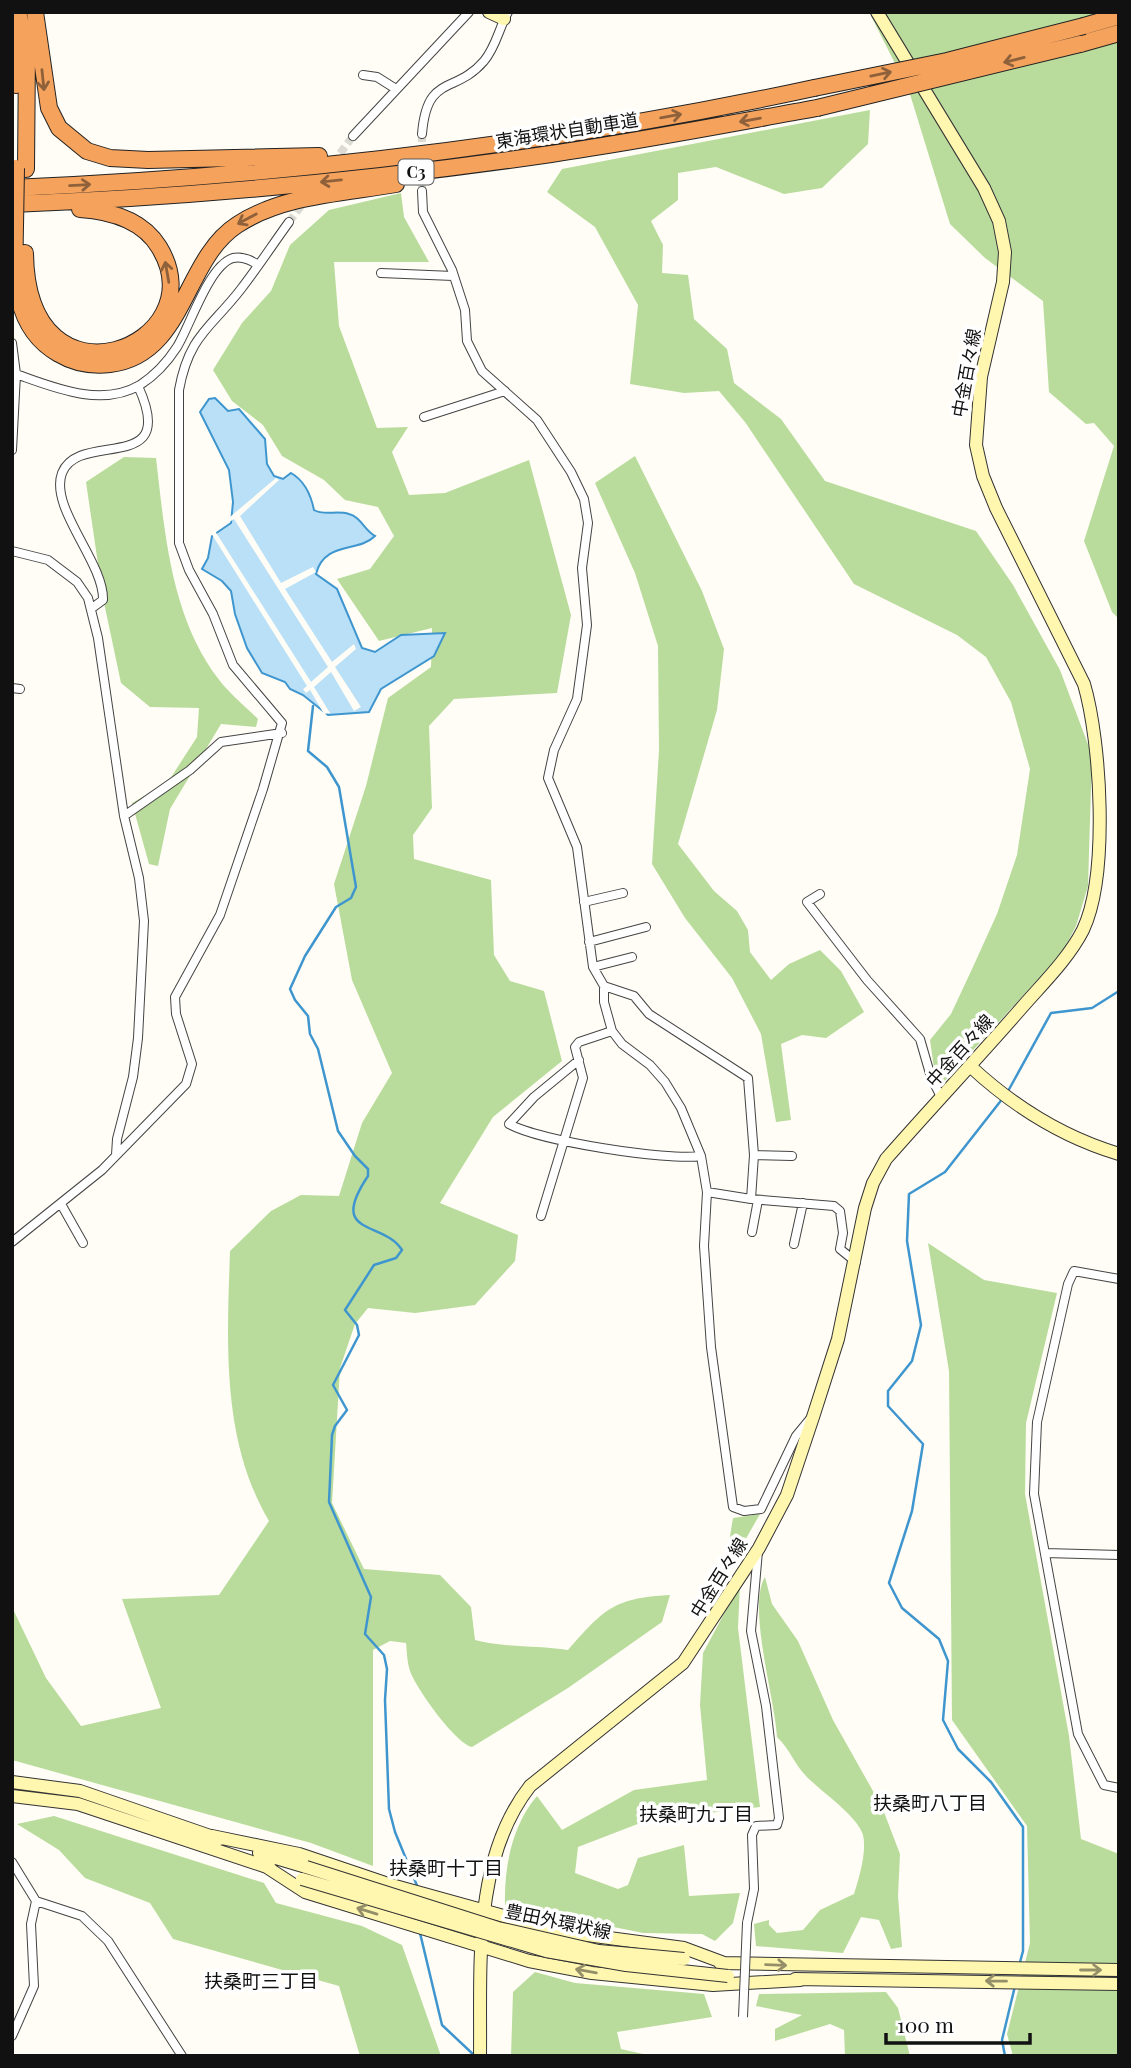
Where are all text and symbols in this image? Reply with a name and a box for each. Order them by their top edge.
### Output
one-way arrow [1003,54,1026,67]
one-way arrow [869,67,892,81]
one-way arrow [37,68,50,91]
street label: 東海環状自動車道 [494,107,640,153]
one-way arrow [659,109,682,123]
one-way arrow [739,114,762,127]
road number: C3 [398,160,434,184]
one-way arrow [320,175,343,188]
one-way arrow [69,178,92,191]
one-way arrow [238,212,258,226]
one-way arrow [160,261,173,284]
street label: 中金百々線 [946,326,986,419]
street label: 中金百々線 [920,1009,998,1092]
street label: 中金百々線 [684,1533,752,1622]
district label: 扶桑町八丁目 [873,1789,987,1815]
district label: 扶桑町九丁目 [639,1800,753,1826]
district label: 扶桑町十丁目 [389,1854,503,1880]
street label: 豊田外環状線 [503,1898,614,1944]
one-way arrow [356,1904,378,1917]
one-way arrow [765,1959,788,1972]
one-way arrow [1079,1963,1102,1977]
one-way arrow [575,1964,598,1977]
district label: 扶桑町三丁目 [204,1967,318,1993]
one-way arrow [985,1975,1008,1988]
scale bar [886,2002,1030,2046]
text: 100 m [897,2010,954,2038]

